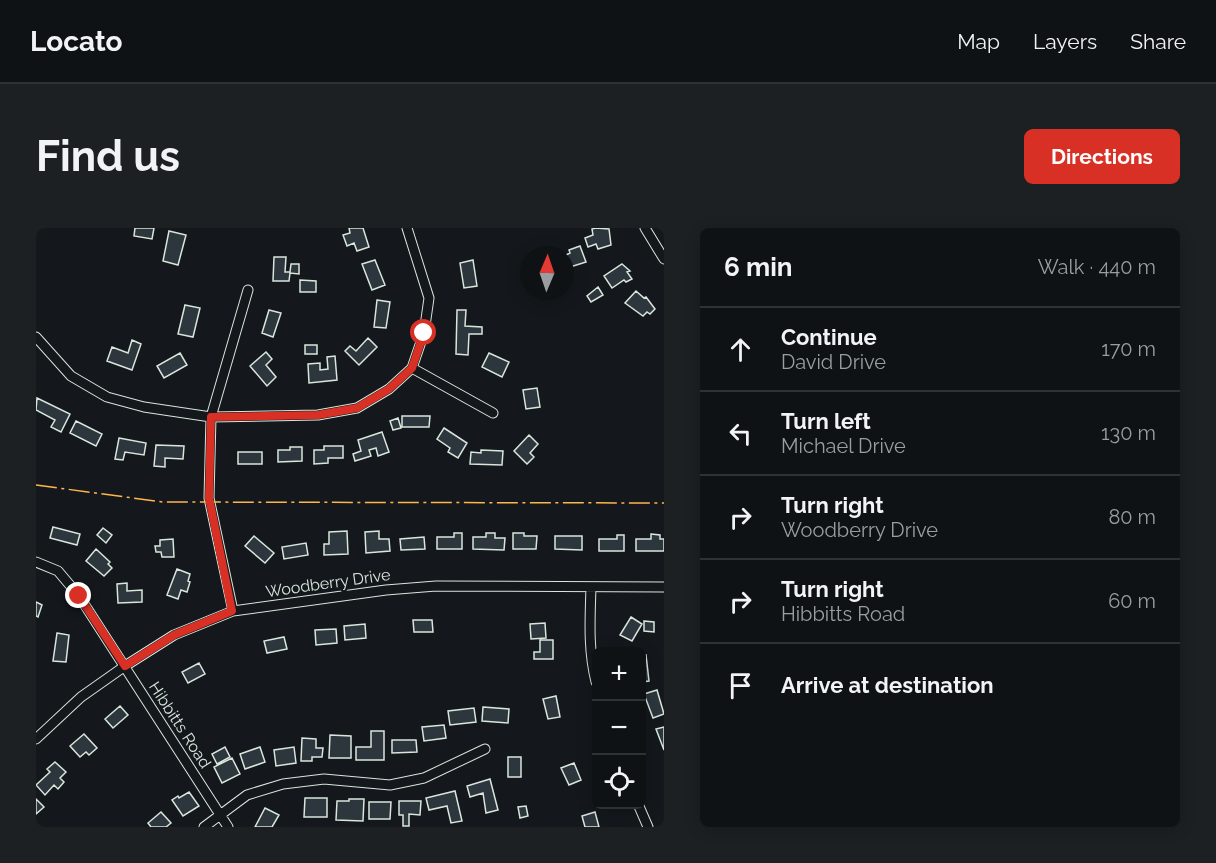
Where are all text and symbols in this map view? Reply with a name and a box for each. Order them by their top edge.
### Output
text: Locato [30,25,122,58]
text: Map [957,29,1000,54]
text: Layers [1033,29,1097,54]
text: Share [1130,29,1186,54]
button: Directions [1024,129,1180,184]
text: Find us [36,132,180,181]
north arrow [520,246,574,300]
text: 6 min [724,252,793,282]
text: Walk · 440 m [1038,255,1156,279]
route start [410,319,436,345]
text: Continue [781,324,877,350]
icon: ahead [724,333,757,366]
text: 170 m [1101,337,1156,361]
text: David Drive [781,350,886,374]
text: Turn left [781,408,871,434]
icon: left [724,417,757,450]
text: 130 m [1101,421,1156,445]
text: Michael Drive [781,434,906,458]
text: Turn right [781,492,884,518]
icon: right [724,501,757,534]
text: 80 m [1108,505,1156,529]
text: Woodberry Drive [781,518,938,542]
street label: Woodberry Drive [264,565,392,601]
text: Turn right [781,576,884,602]
route end [65,582,91,608]
icon: right [724,585,757,618]
text: 60 m [1108,589,1156,613]
text: Hibbitts Road [781,602,905,626]
map controls [592,647,646,809]
button: + [592,647,646,701]
icon: arrive [724,669,757,702]
text: Arrive at destination [781,672,994,698]
street label: Hibbitts Road [145,678,215,772]
button: − [592,701,646,755]
button: locate [592,755,646,809]

